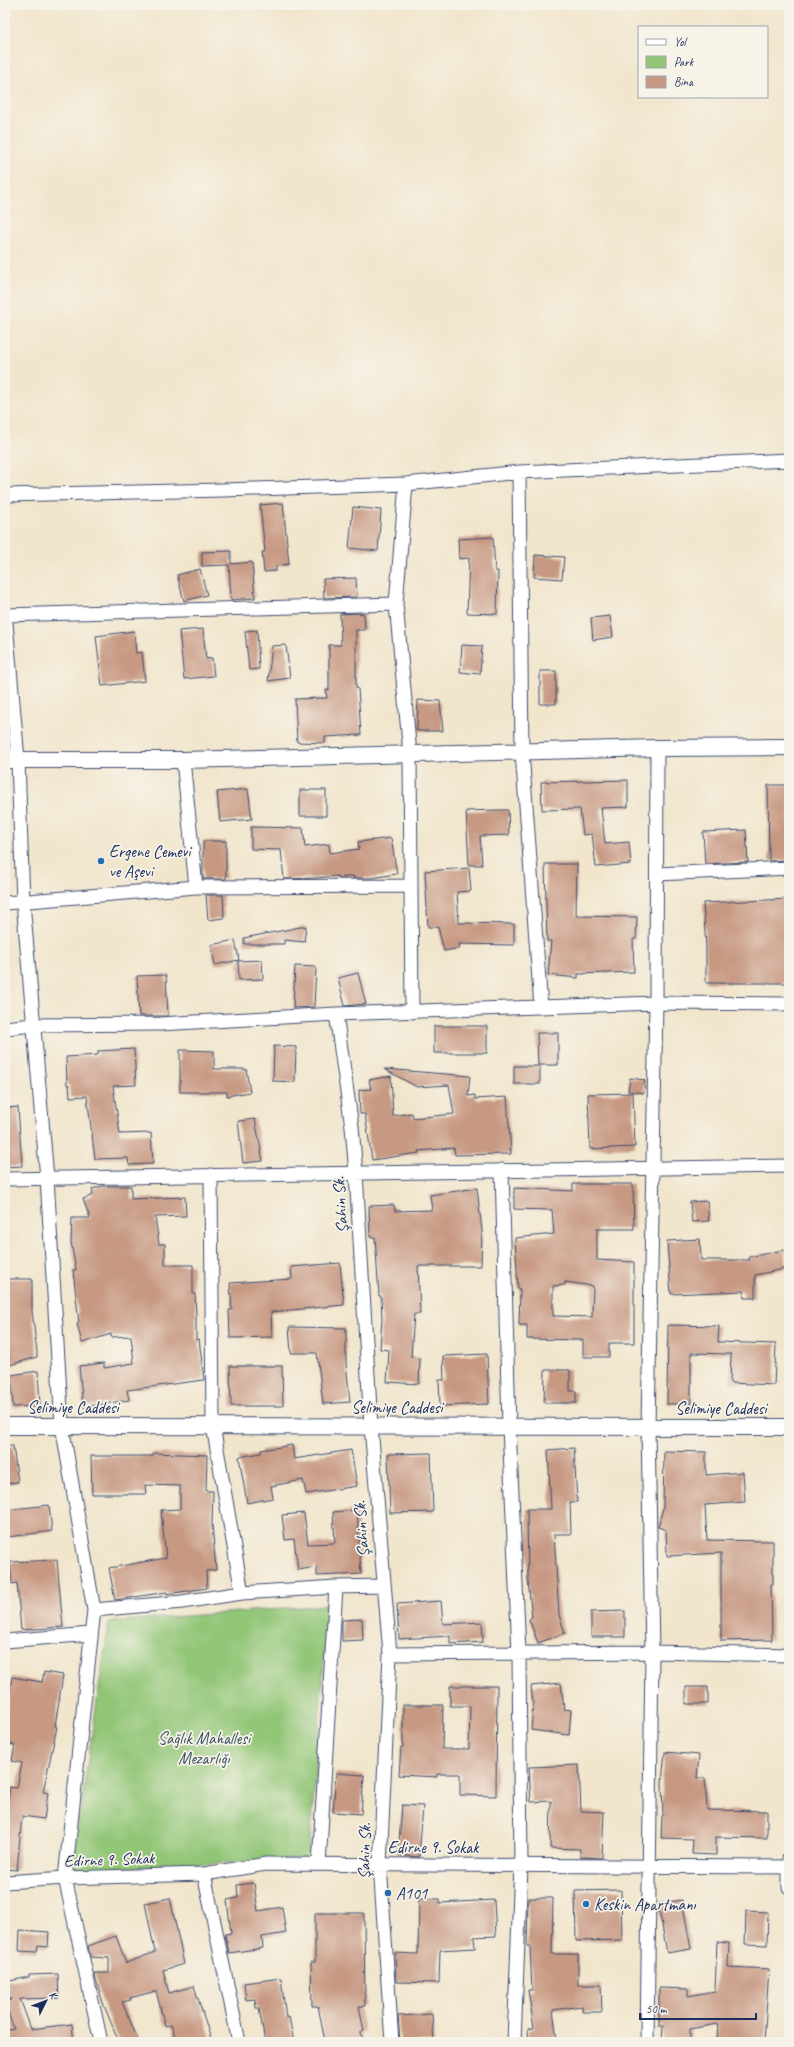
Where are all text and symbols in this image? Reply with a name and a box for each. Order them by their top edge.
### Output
legend [638,26,768,98]
text: Yol [674,34,688,50]
text: Park [674,54,695,70]
text: Bina [674,74,694,90]
place label: Ergene Cemevi ve Aşevi [109,841,192,882]
marker: Ergene Cemevi ve Aşevi [96,856,106,866]
street label: Şahin Sk. [328,1175,353,1234]
street label: Selimiye Caddesi [27,1397,121,1418]
street label: Selimiye Caddesi [351,1397,445,1418]
street label: Selimiye Caddesi [675,1398,769,1419]
street label: Şahin Sk. [349,1499,374,1558]
park label: Sağlık Mahallesi Mezarlığı [158,1728,252,1769]
street label: Şahin Sk. [354,1822,376,1879]
street label: Edirne 9. Sokak [388,1837,480,1858]
street label: Edirne 9. Sokak [63,1847,157,1872]
place label: A101 [396,1883,429,1904]
marker: A101 [383,1888,393,1898]
place label: Keskin Apartmanı [594,1894,697,1915]
marker: Keskin Apartmanı [581,1899,591,1909]
north arrow [26,1981,66,2021]
text: K [46,1988,62,2003]
scale bar [640,1995,756,2021]
text: 50 m [646,2001,668,2017]

